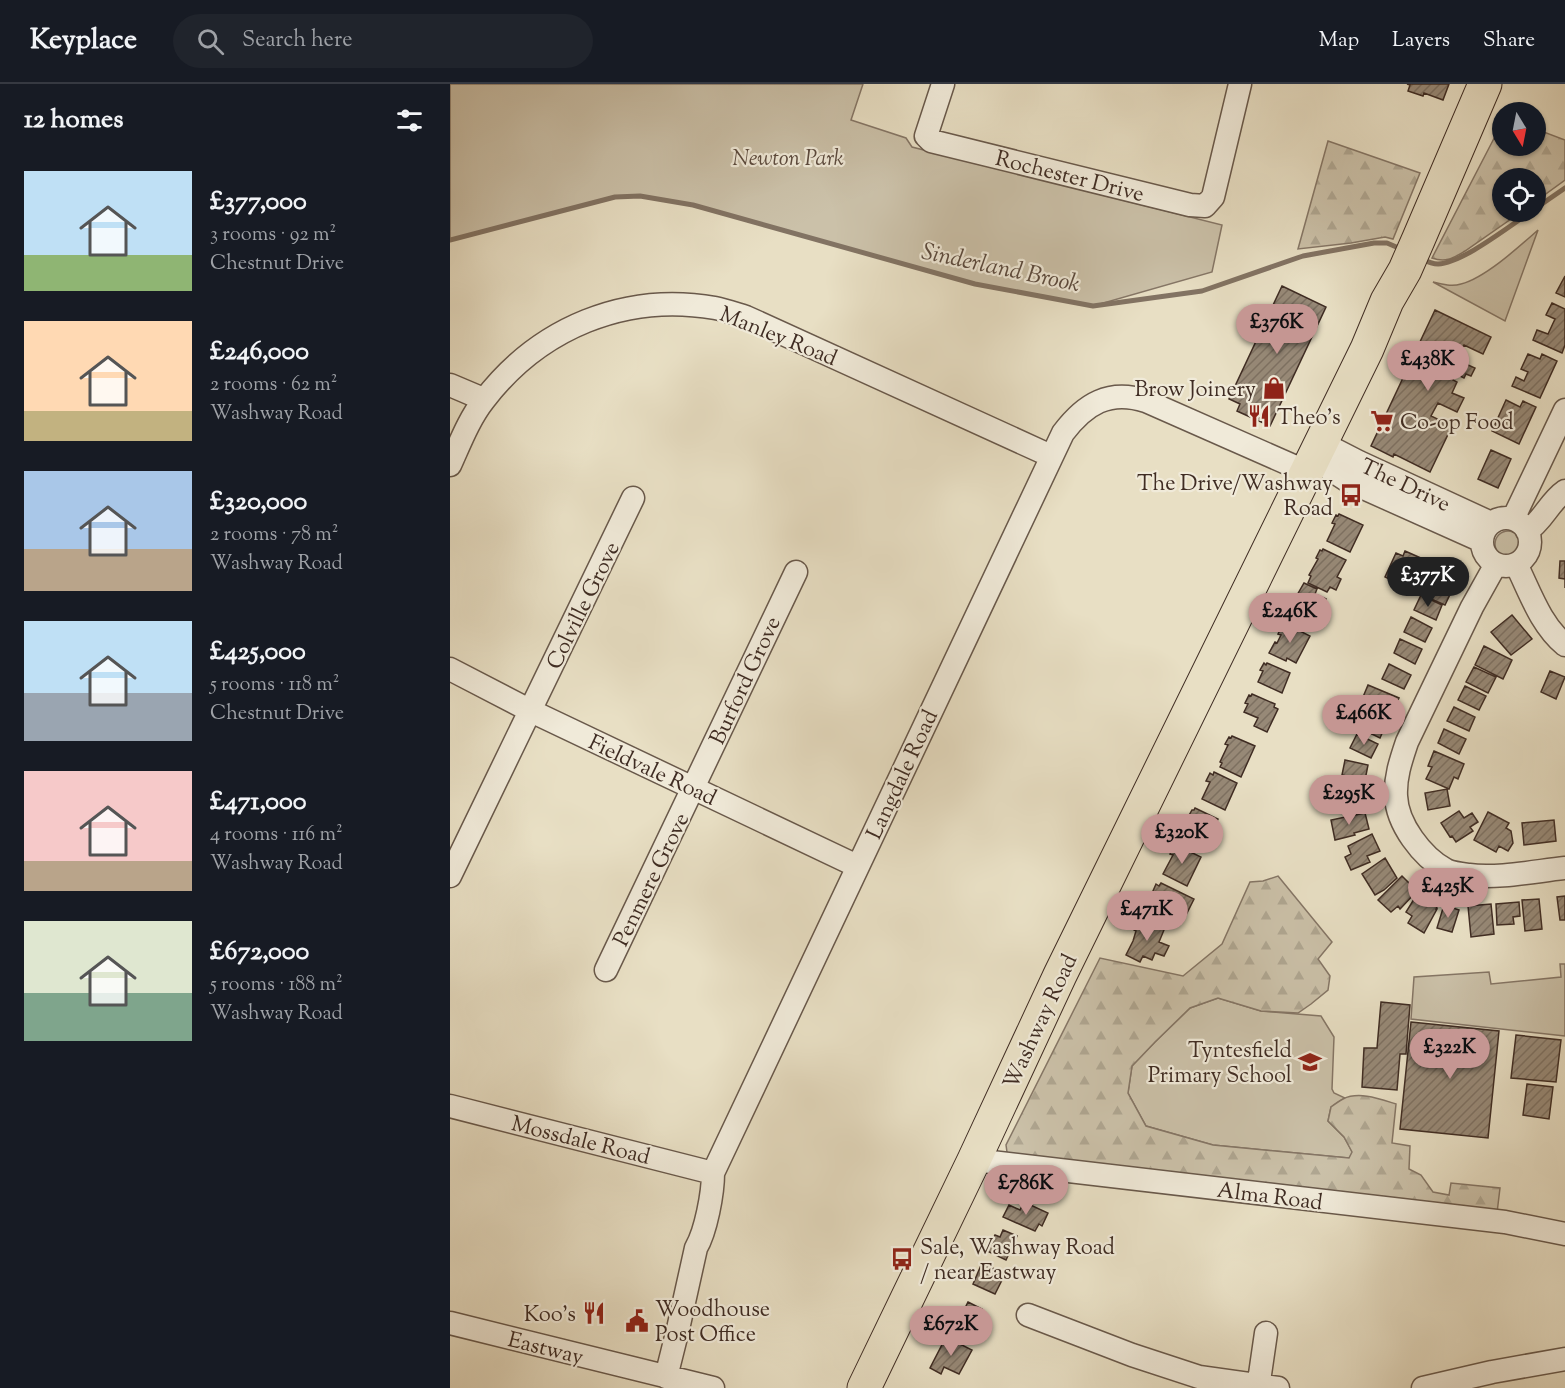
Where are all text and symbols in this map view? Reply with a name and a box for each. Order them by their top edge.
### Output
search box [173,14,593,68]
text: Keyplace [30,21,137,61]
icon: search [194,25,227,58]
text: Search here [242,25,352,57]
text: Map [1319,26,1359,56]
text: Layers [1392,26,1450,56]
text: Share [1483,26,1535,56]
text: 12 homes [24,102,123,139]
north arrow [1492,102,1546,156]
map controls [1492,102,1546,222]
icon: filters [393,104,426,137]
park label: Newton Park [732,144,844,176]
street label: Rochester Drive [992,144,1147,212]
button: locate [1492,168,1546,222]
text: £377,000 [210,184,307,221]
icon: home [72,195,144,267]
text: 3 rooms · 92 m² [210,221,336,250]
water label: Sinderland Brook [918,236,1083,302]
text: Chestnut Drive [210,250,344,279]
street label: Manley Road [714,300,842,376]
pin: £376K [1235,304,1319,355]
text: £376K [1250,309,1304,338]
text: £246,000 [210,334,309,371]
pin: £438K [1386,341,1470,392]
icon: home [72,345,144,417]
text: £438K [1401,346,1455,375]
text: 2 rooms · 62 m² [210,371,338,400]
place label: Brow Joinery [1134,375,1256,407]
shop icon: Brow Joinery [1261,375,1287,401]
text: Washway Road [210,400,343,429]
restaurant icon: Theo's [1246,403,1272,429]
place label: Theo's [1277,403,1341,435]
supermarket icon: Co-op Food [1369,408,1395,434]
place label: Co-op Food [1400,408,1514,440]
street label: The Drive [1354,452,1455,522]
place label: The Drive/Washway Road [1137,469,1333,526]
bus stop icon: The Drive/Washway Road [1338,482,1364,508]
text: £320,000 [210,484,307,521]
icon: home [72,495,144,567]
text: 2 rooms · 78 m² [210,521,339,550]
street label: Colville Grove [540,537,629,676]
text: Washway Road [210,550,343,579]
pin: £377K [1386,557,1470,608]
text: £377K [1401,562,1455,591]
pin: £246K [1248,593,1332,644]
text: £246K [1263,598,1317,627]
street label: Burford Grove [703,612,790,751]
text: £425,000 [210,634,306,671]
icon: home [72,645,144,717]
text: 5 rooms · 118 m² [210,671,340,700]
pin: £466K [1322,695,1406,746]
text: Chestnut Drive [210,700,344,729]
text: £466K [1336,700,1392,729]
street label: Langdale Road [860,705,948,845]
street label: Fieldvale Road [582,728,721,815]
pin: £295K [1307,775,1391,826]
text: £295K [1323,780,1375,809]
text: £471,000 [210,784,306,821]
icon: home [72,795,144,867]
street label: Penmere Grove [607,808,699,952]
pin: £320K [1140,814,1224,865]
text: £320K [1155,819,1209,848]
text: 4 rooms · 116 m² [210,821,343,850]
text: Washway Road [210,850,343,879]
pin: £425K [1406,868,1490,919]
text: £425K [1422,873,1474,902]
pin: £471K [1105,891,1189,942]
text: £471K [1121,896,1173,925]
text: £672,000 [210,934,309,971]
icon: home [72,945,144,1017]
street label: Washway Road [996,949,1087,1095]
text: 5 rooms · 188 m² [210,971,343,1000]
text: Washway Road [210,1000,343,1029]
pin: £322K [1408,1029,1492,1080]
text: £322K [1424,1034,1476,1063]
place label: Tyntesfield Primary School [1148,1036,1292,1093]
school or university icon: Tyntesfield Primary School [1297,1049,1323,1075]
street label: Mossdale Road [507,1109,653,1175]
pin: £786K [984,1165,1068,1216]
text: £786K [998,1170,1054,1199]
street label: Alma Road [1215,1176,1324,1220]
place label: Sale, Washway Road / near Eastway [920,1233,1115,1290]
bus stop icon: Sale, Washway Road / near Eastway [889,1246,915,1272]
place label: Woodhouse Post Office [655,1295,770,1352]
place label: Koo's [524,1300,576,1332]
restaurant icon: Koo's [581,1300,607,1326]
pin: £672K [909,1306,993,1357]
public building icon: Woodhouse Post Office [624,1308,650,1334]
text: £672K [924,1311,978,1340]
street label: Eastway [504,1325,586,1375]

